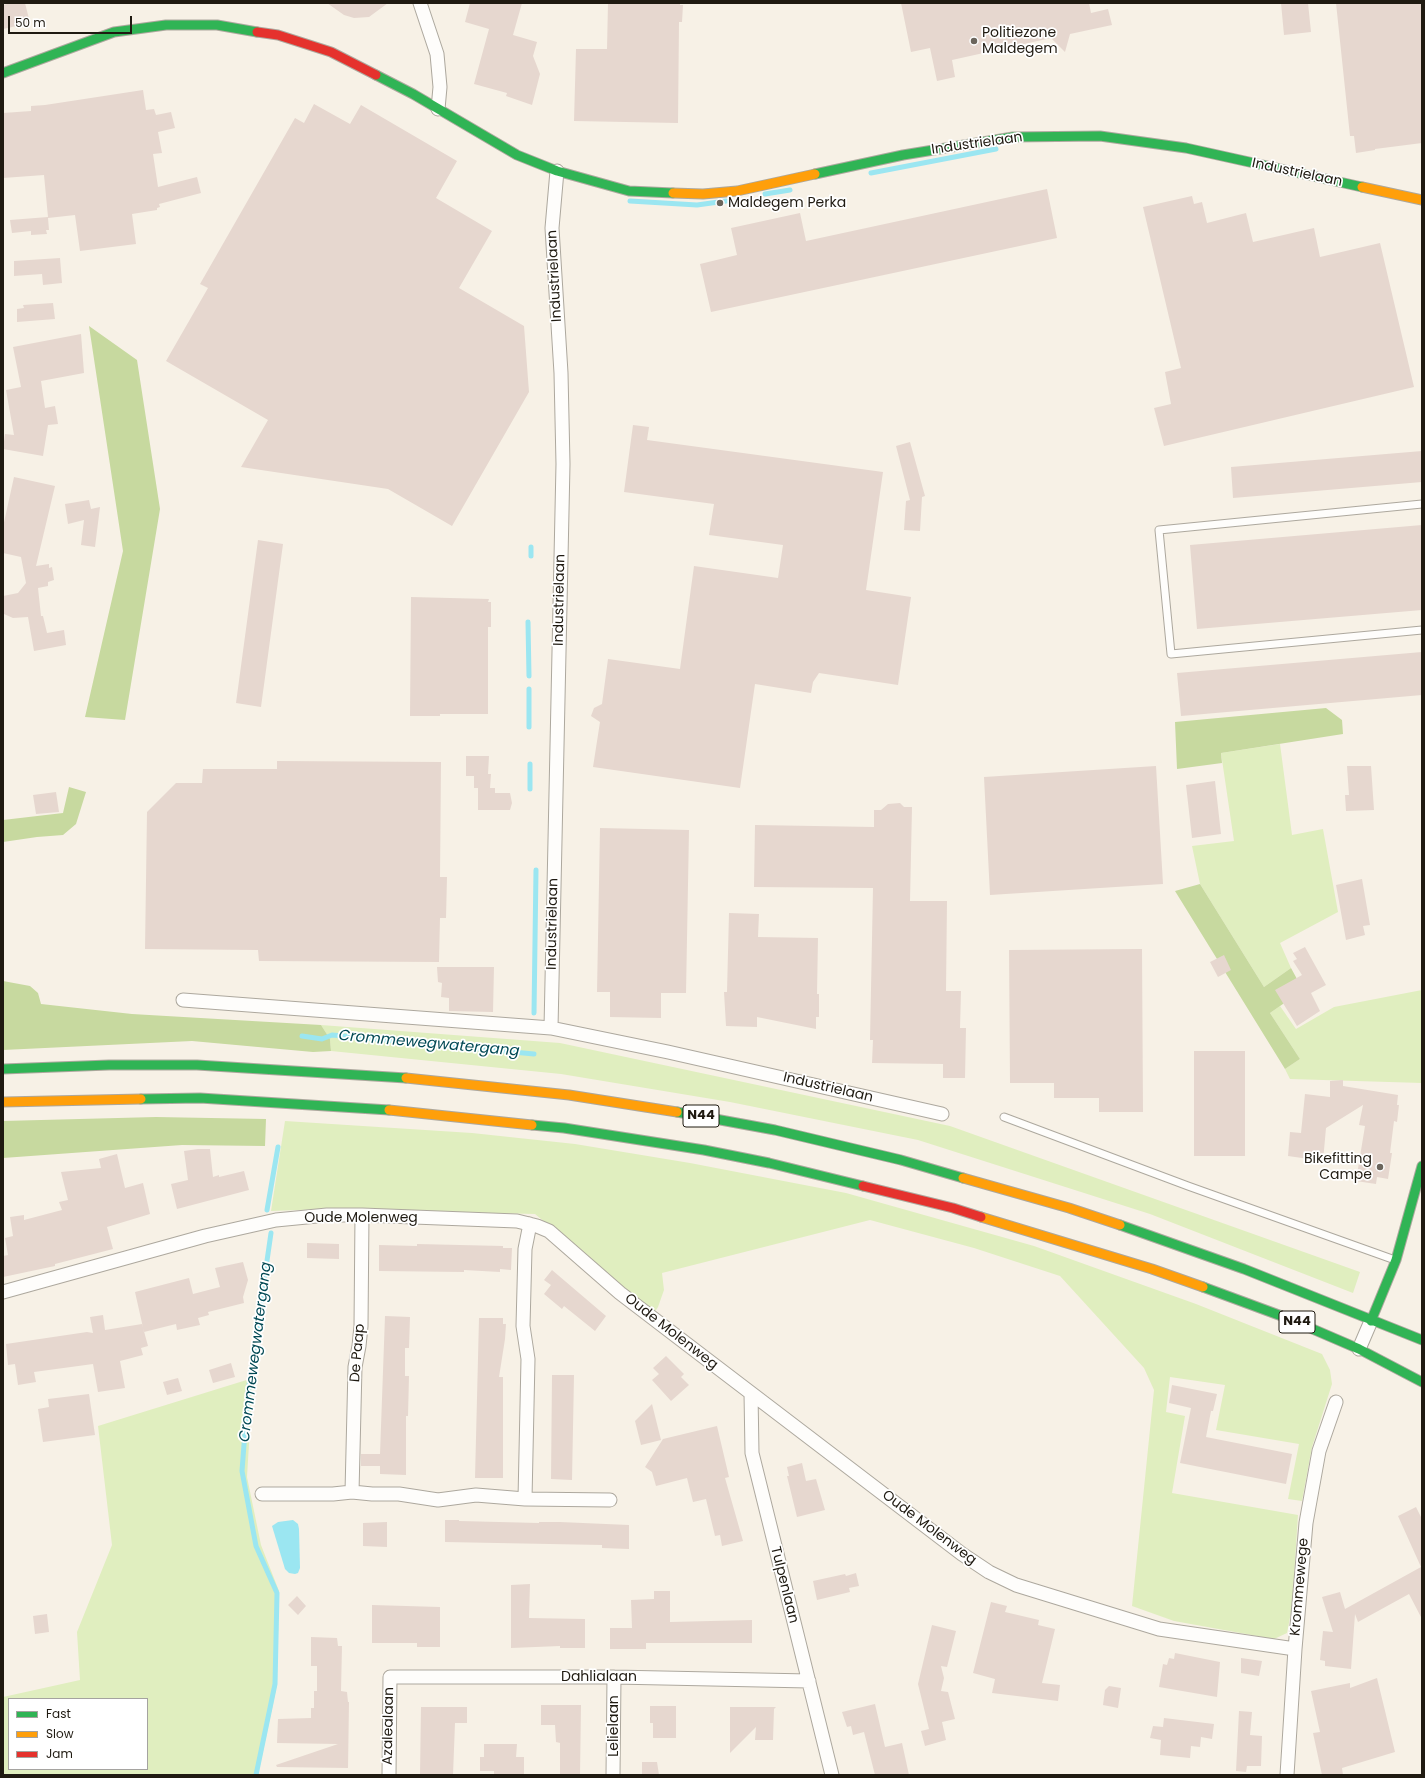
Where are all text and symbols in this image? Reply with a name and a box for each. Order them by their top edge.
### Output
scale bar [10,8,134,34]
text: 50 m [15,14,46,31]
place label: Politiezone Maldegem [982,25,1058,58]
marker: Politiezone Maldegem [969,36,979,46]
street label: Industrielaan [930,129,1024,159]
street label: Industrielaan [1250,155,1344,191]
place label: Maldegem Perka [728,195,846,211]
marker: Maldegem Perka [715,198,725,208]
street label: Industrielaan [544,230,566,322]
street label: Industrielaan [551,554,569,646]
street label: Industrielaan [544,878,562,970]
water label: Crommewegwatergang [338,1027,520,1061]
street label: Industrielaan [781,1069,875,1107]
road number: N44 [683,1105,719,1127]
place label: Bikefitting Campe [1304,1151,1372,1184]
marker: Bikefitting Campe [1375,1162,1385,1172]
street label: Oude Molenweg [304,1210,418,1226]
water label: Crommewegwatergang [236,1261,276,1443]
street label: Oude Molenweg [621,1290,721,1374]
road number: N44 [1279,1311,1315,1333]
street label: De Paap [347,1323,369,1383]
street label: Oude Molenweg [879,1487,979,1569]
street label: Krommewege [1287,1537,1313,1637]
street label: Tulpenlaan [766,1545,802,1625]
street label: Dahlialaan [561,1669,637,1685]
street label: Azalealaan [380,1687,398,1765]
street label: Lelielaan [606,1695,622,1757]
legend [8,1698,148,1770]
text: Fast [46,1705,71,1722]
text: Slow [46,1725,74,1742]
text: Jam [46,1745,73,1762]

